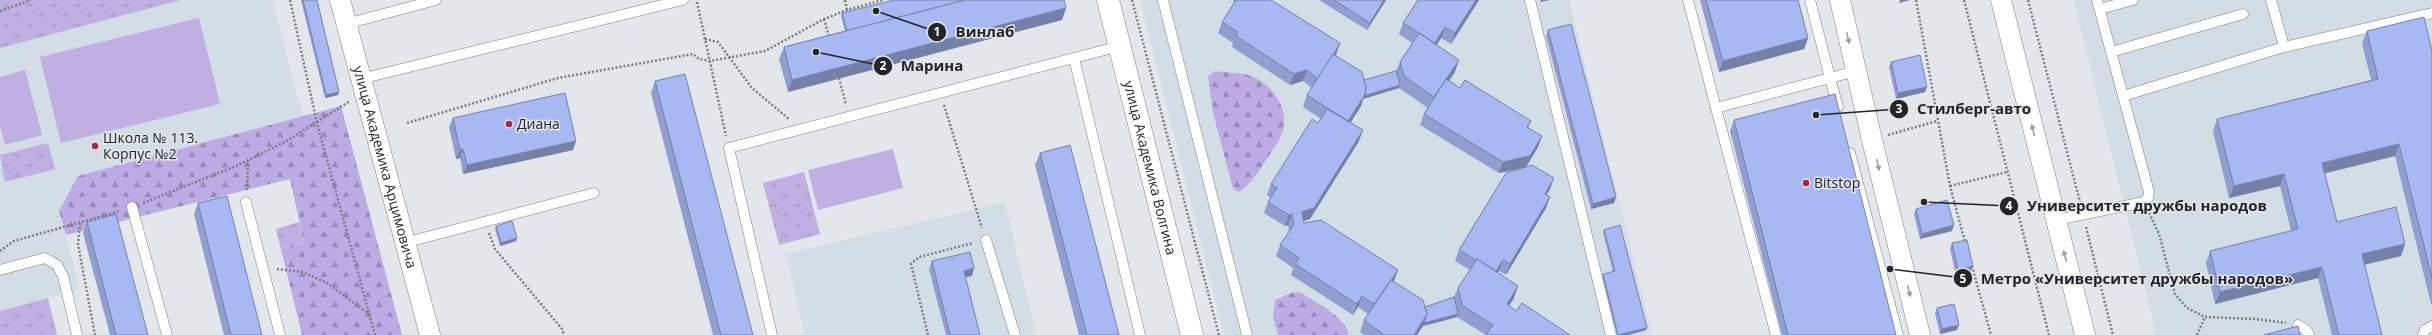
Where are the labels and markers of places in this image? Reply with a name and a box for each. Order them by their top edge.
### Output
callout: Винлаб [927,18,1022,45]
callout: Марина [873,52,972,79]
callout: Стилберг-авто [1889,95,2040,122]
place label: Диана [517,114,560,133]
marker: Диана [504,119,514,129]
place label: Школа № 113. Корпус №2 [103,128,198,163]
marker: Школа № 113. Корпус №2 [90,141,100,151]
place label: Bitstop [1814,173,1860,192]
marker: Bitstop [1801,178,1811,188]
callout: Университет дружбы народов [1999,192,2275,219]
callout: Метро «Университет дружбы народов» [1953,265,2301,292]

